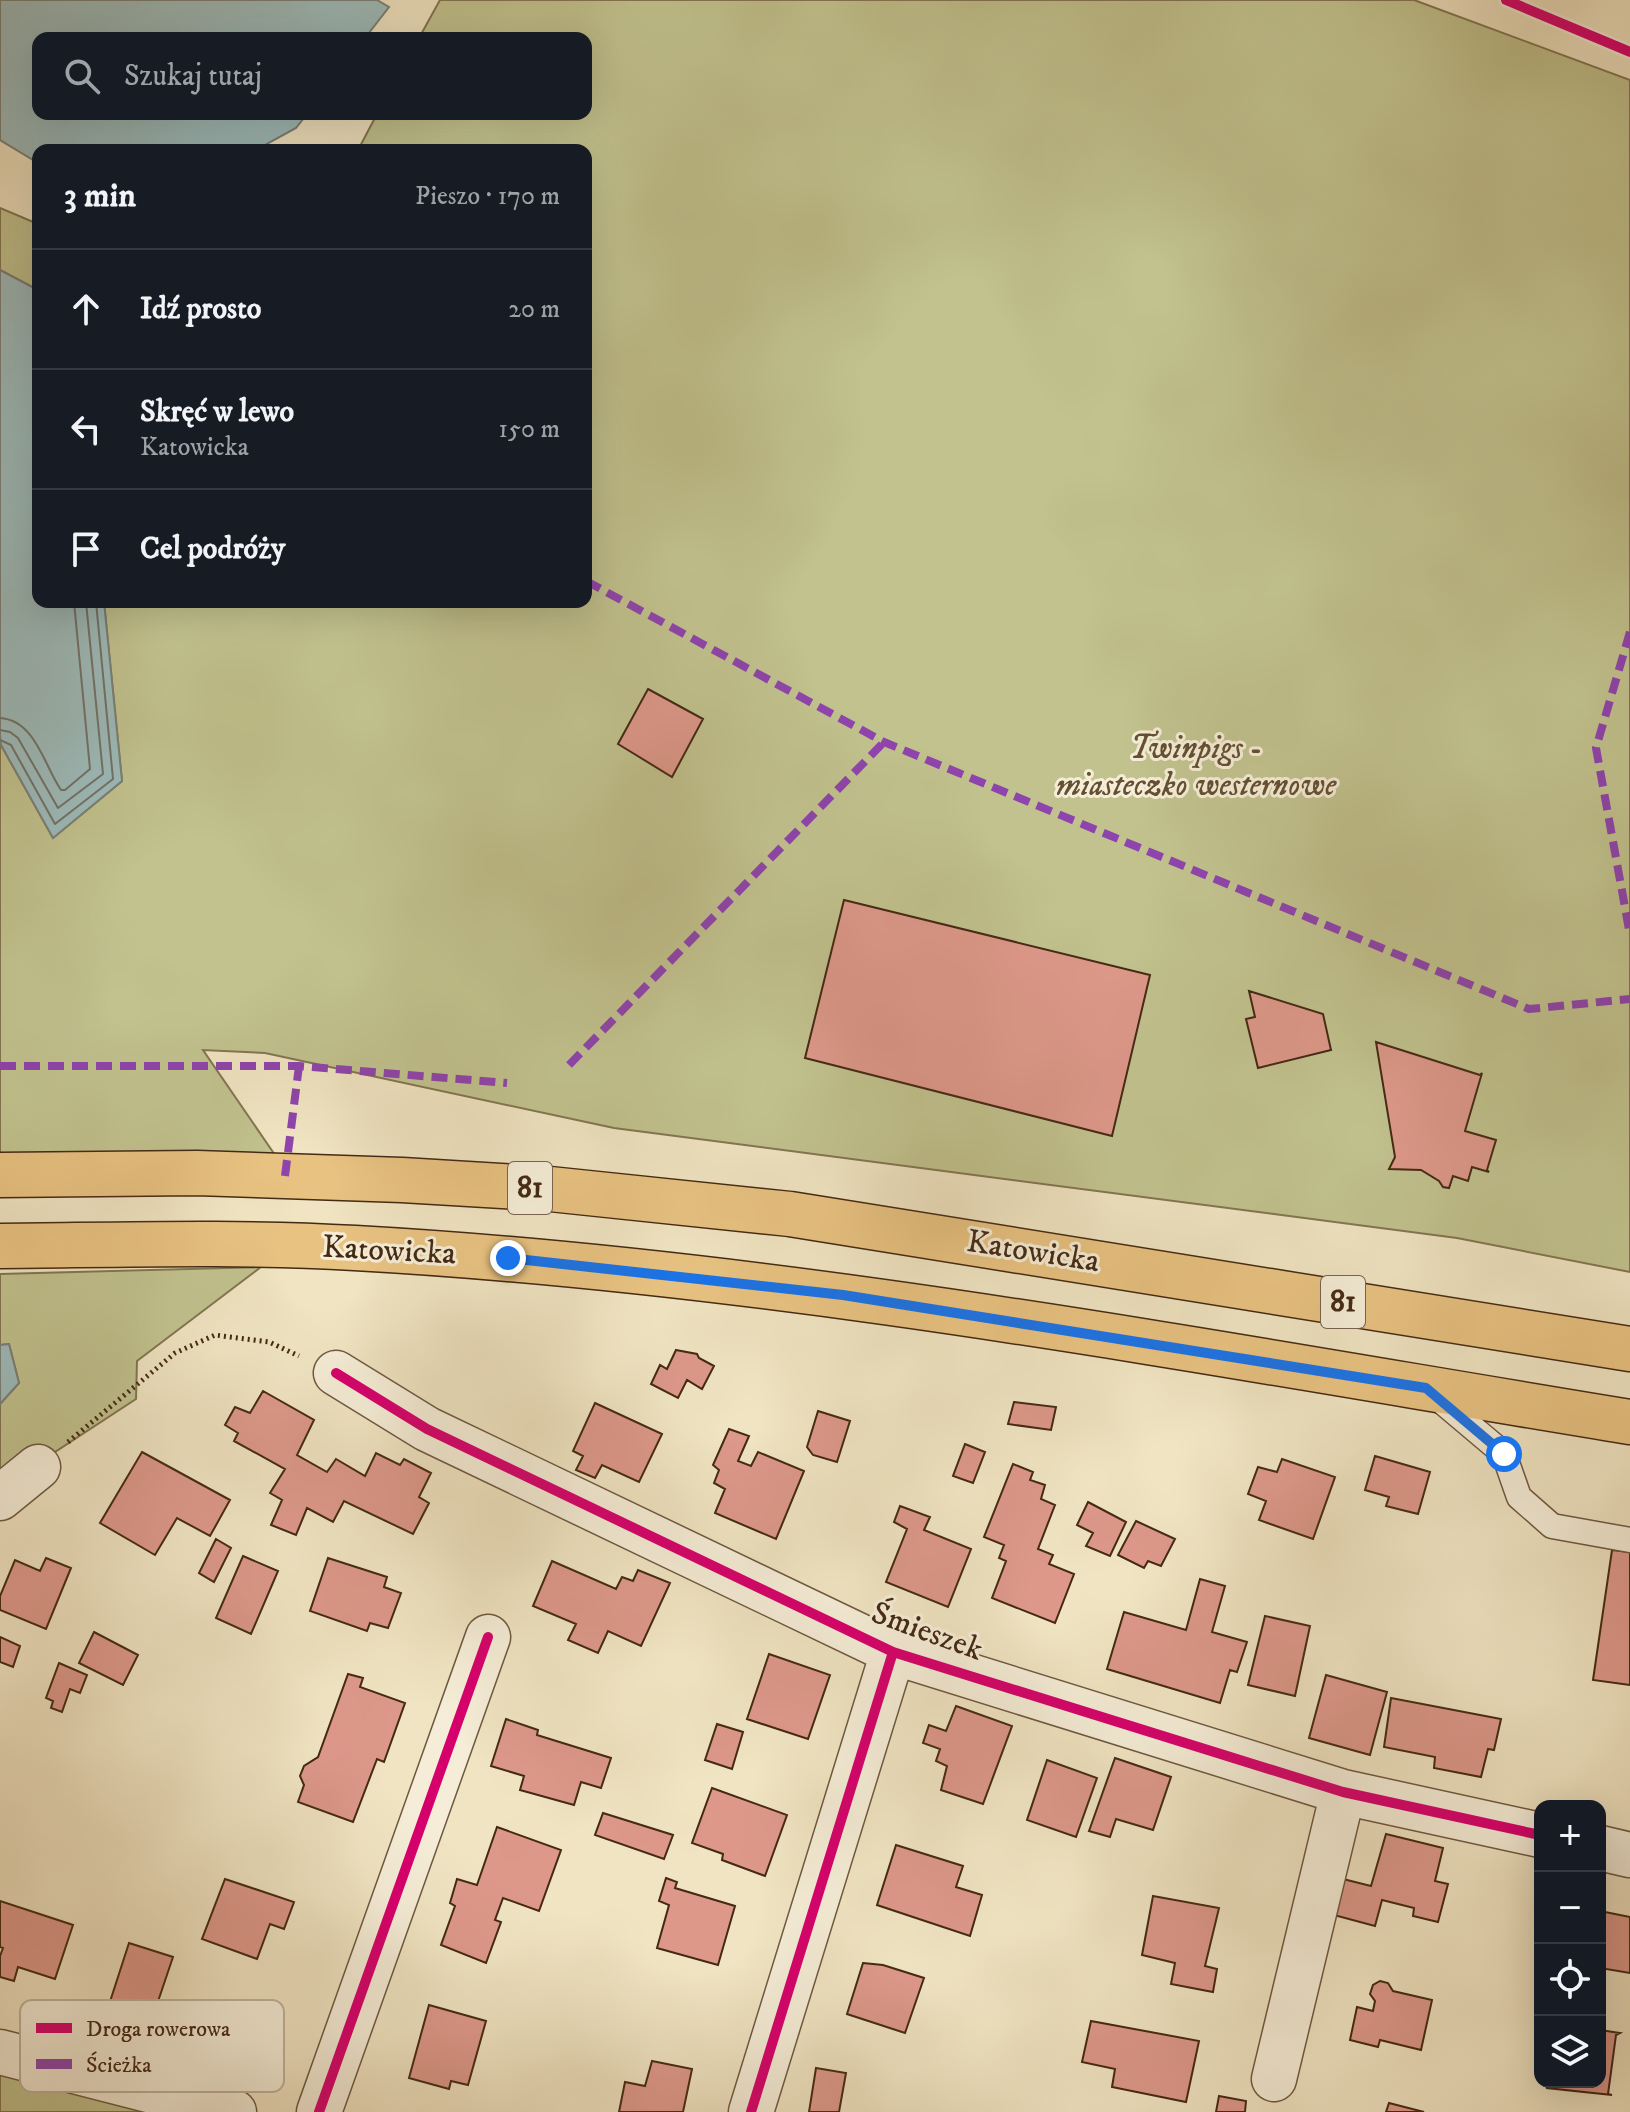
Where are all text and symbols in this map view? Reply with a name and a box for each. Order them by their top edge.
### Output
search box [32,32,592,120]
icon: search [60,54,104,98]
text: Szukaj tutaj [124,58,262,95]
text: 3 min [64,175,136,217]
text: Pieszo · 170 m [415,180,560,213]
icon: ahead [64,287,108,331]
text: Idź prosto [140,291,261,328]
text: 20 m [508,293,560,326]
text: Skręć w lewo [140,394,294,431]
icon: left [64,407,108,451]
text: 150 m [499,413,560,446]
text: Katowicka [140,431,249,464]
icon: arrive [64,527,108,571]
text: Cel podróży [140,531,285,568]
park label: Twinpigs - miasteczko westernowe [1056,729,1337,806]
road number: 81 [508,1162,552,1214]
street label: Katowicka [964,1222,1103,1282]
street label: Katowicka [321,1228,457,1274]
route end [490,1240,526,1276]
road number: 81 [1321,1276,1365,1328]
route start [1486,1436,1522,1472]
street label: Śmieszek [866,1593,988,1671]
map controls [1534,1800,1606,2088]
button: + [1534,1800,1606,1872]
button: − [1534,1872,1606,1944]
button: locate [1534,1944,1606,2016]
legend [20,2000,284,2092]
text: Droga rowerowa [86,2016,231,2043]
button: layers [1534,2016,1606,2088]
text: Ścieżka [86,2051,152,2079]

